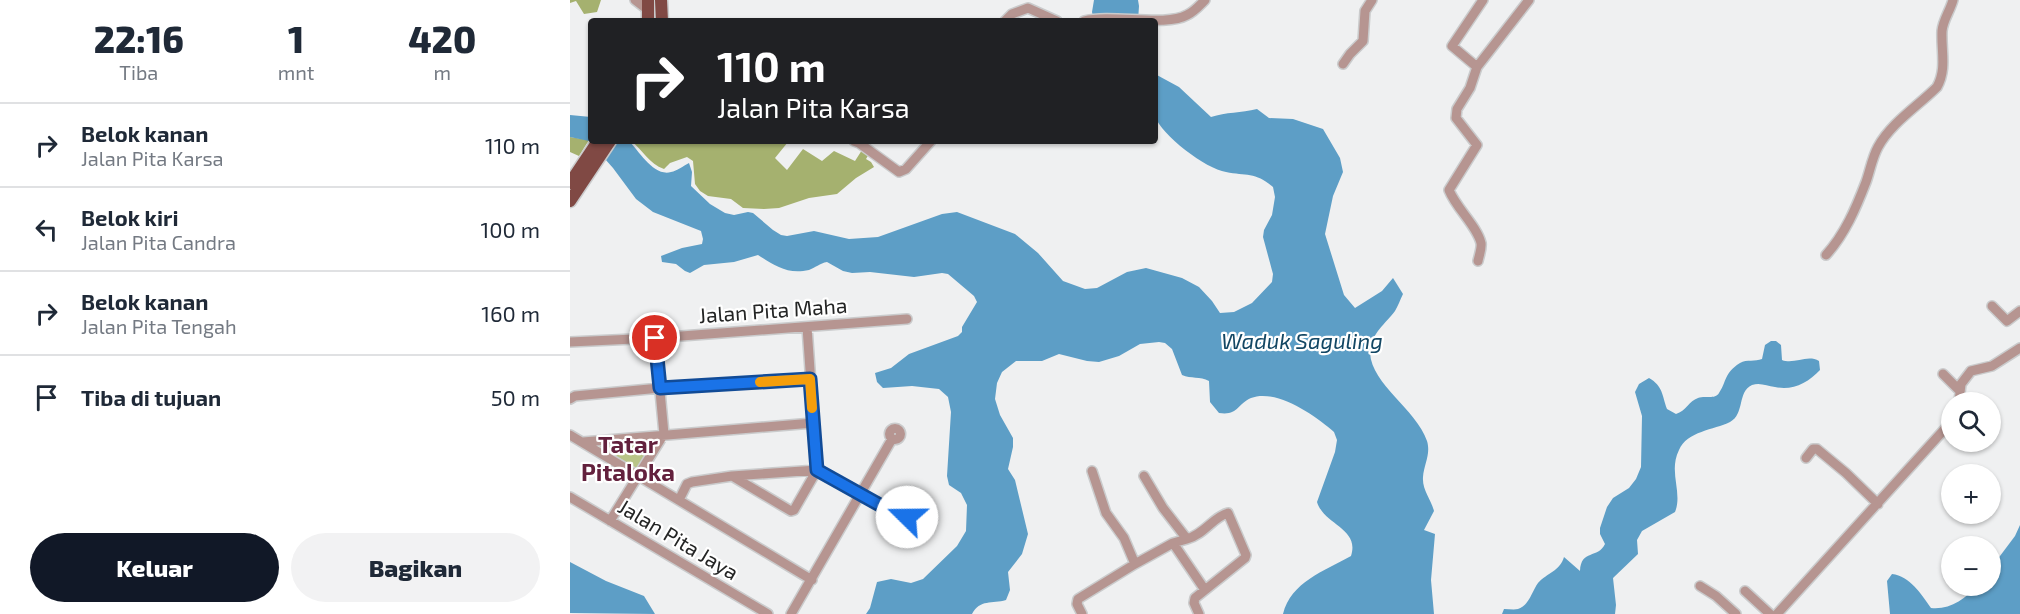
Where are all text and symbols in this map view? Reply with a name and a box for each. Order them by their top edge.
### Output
text: 22:16 [94,17,184,60]
text: 1 [288,17,304,60]
text: 420 [408,17,476,60]
text: 110 m [717,40,826,90]
icon: right [618,42,696,120]
text: Tiba [119,60,158,84]
text: mnt [278,60,314,84]
text: m [433,60,451,84]
text: Jalan Pita Karsa [717,91,909,123]
text: Belok kanan [81,120,208,146]
icon: right [30,129,63,162]
text: 110 m [485,132,540,158]
text: Jalan Pita Karsa [81,146,224,170]
text: Belok kiri [81,204,178,230]
icon: left [30,213,63,246]
text: 100 m [481,216,540,242]
text: Jalan Pita Candra [81,230,236,254]
text: Belok kanan [81,288,208,314]
street label: Jalan Pita Maha [698,292,848,327]
icon: right [30,297,63,330]
text: 160 m [481,300,540,326]
pin [629,312,680,363]
text: Jalan Pita Tengah [81,314,237,338]
icon: arrive [638,321,671,354]
water label: Waduk Saguling [1221,327,1383,353]
icon: arrive [30,381,63,414]
text: Tiba di tujuan [81,384,221,410]
text: 50 m [491,384,540,410]
map controls [1941,392,2001,596]
button: search [1941,392,2001,452]
district label: Tatar Pitaloka [581,429,675,486]
button: + [1941,464,2001,524]
position arrow [875,485,939,549]
street label: Jalan Pita Jaya [614,493,743,584]
button: Keluar [30,533,279,602]
button: Bagikan [291,533,540,602]
button: − [1941,536,2001,596]

